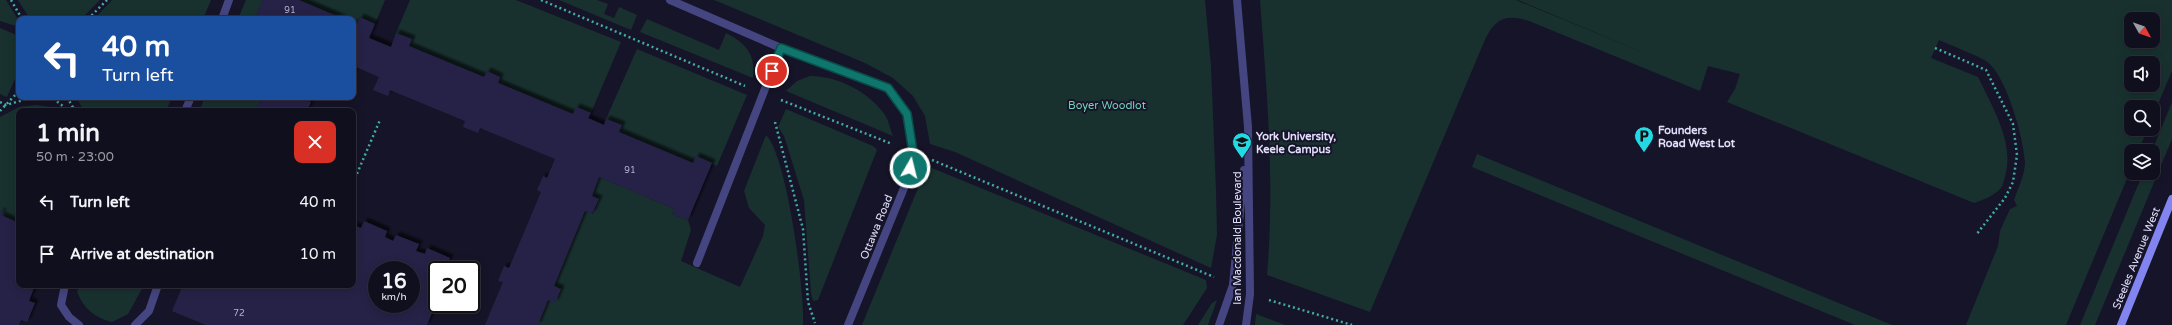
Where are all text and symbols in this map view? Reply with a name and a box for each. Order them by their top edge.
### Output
house number: 91 [284,5,296,16]
north arrow [2124,12,2160,48]
map controls [2124,12,2160,180]
text: 40 m [102,30,170,64]
icon: left [36,32,88,84]
pin [755,54,789,88]
button: sound [2124,56,2160,92]
icon: arrive [761,60,783,82]
text: Turn left [102,64,174,86]
park label: Boyer Woodlot [1068,99,1146,112]
button: search [2124,100,2160,136]
text: 1 min [36,119,100,148]
button: close [294,121,336,163]
place label: Founders Road West Lot [1658,124,1736,150]
parking icon: Founders Road West Lot [1633,125,1655,153]
place label: York University, Keele Campus [1256,130,1336,157]
school or university icon: York University, Keele Campus [1231,131,1253,159]
button: layers [2124,144,2160,180]
position arrow [889,147,931,189]
text: 50 m · 23:00 [36,149,114,165]
house number: 91 [624,165,636,176]
street label: Ian Macdonald Boulevard [1231,171,1244,305]
icon: left [36,191,58,213]
text: Turn left [70,193,130,211]
text: 40 m [299,193,336,211]
street label: Ottawa Road [858,193,895,261]
street label: Steeles Avenue West [2110,205,2163,311]
icon: arrive [36,243,58,265]
text: Arrive at destination [70,245,214,263]
text: 10 m [299,245,336,263]
speed limit sign: 20 [428,261,480,313]
text: 16 [381,270,407,294]
text: km/h [381,291,407,303]
house number: 72 [233,308,245,319]

